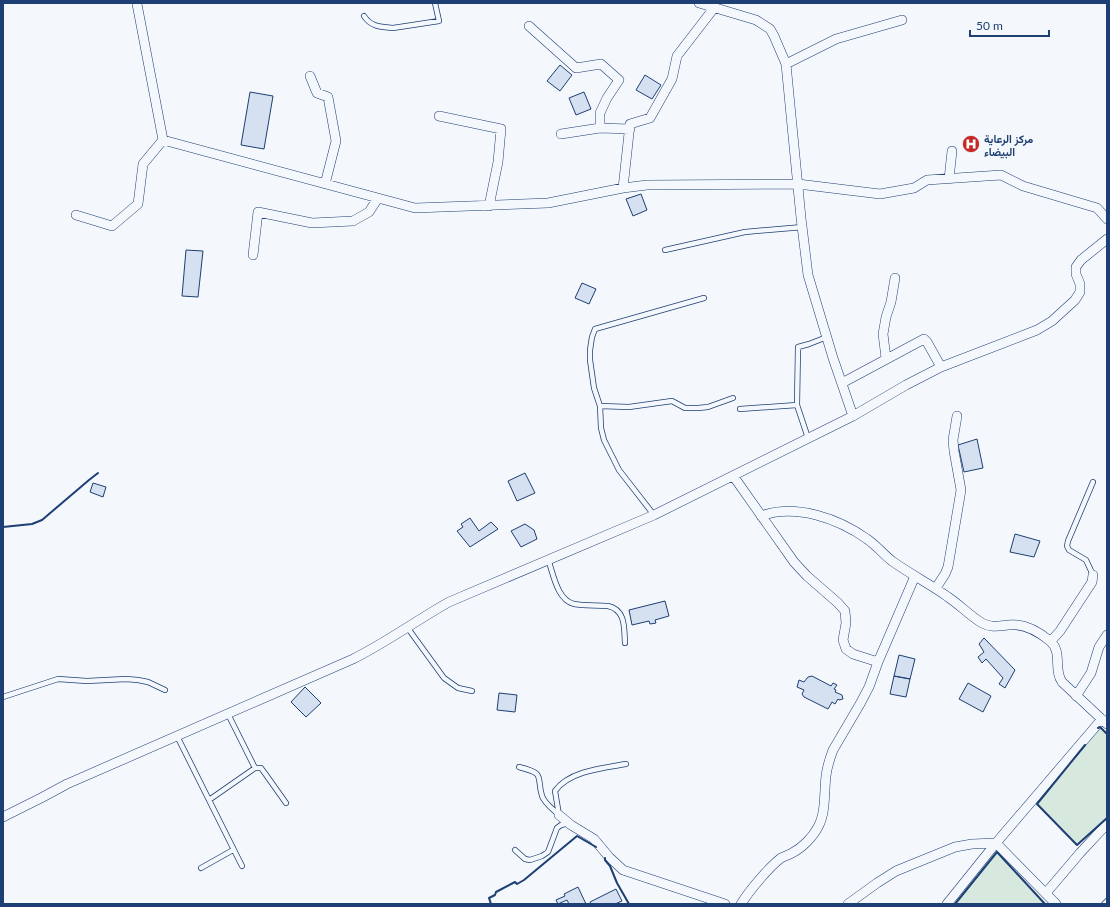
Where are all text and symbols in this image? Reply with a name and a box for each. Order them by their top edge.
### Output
scale bar [970,12,1049,38]
text: 50 m [976,18,1003,33]
place label: مركز الرعاية البيضاء [984,132,1033,159]
hospital icon: مركز الرعاية البيضاء [961,134,981,154]

